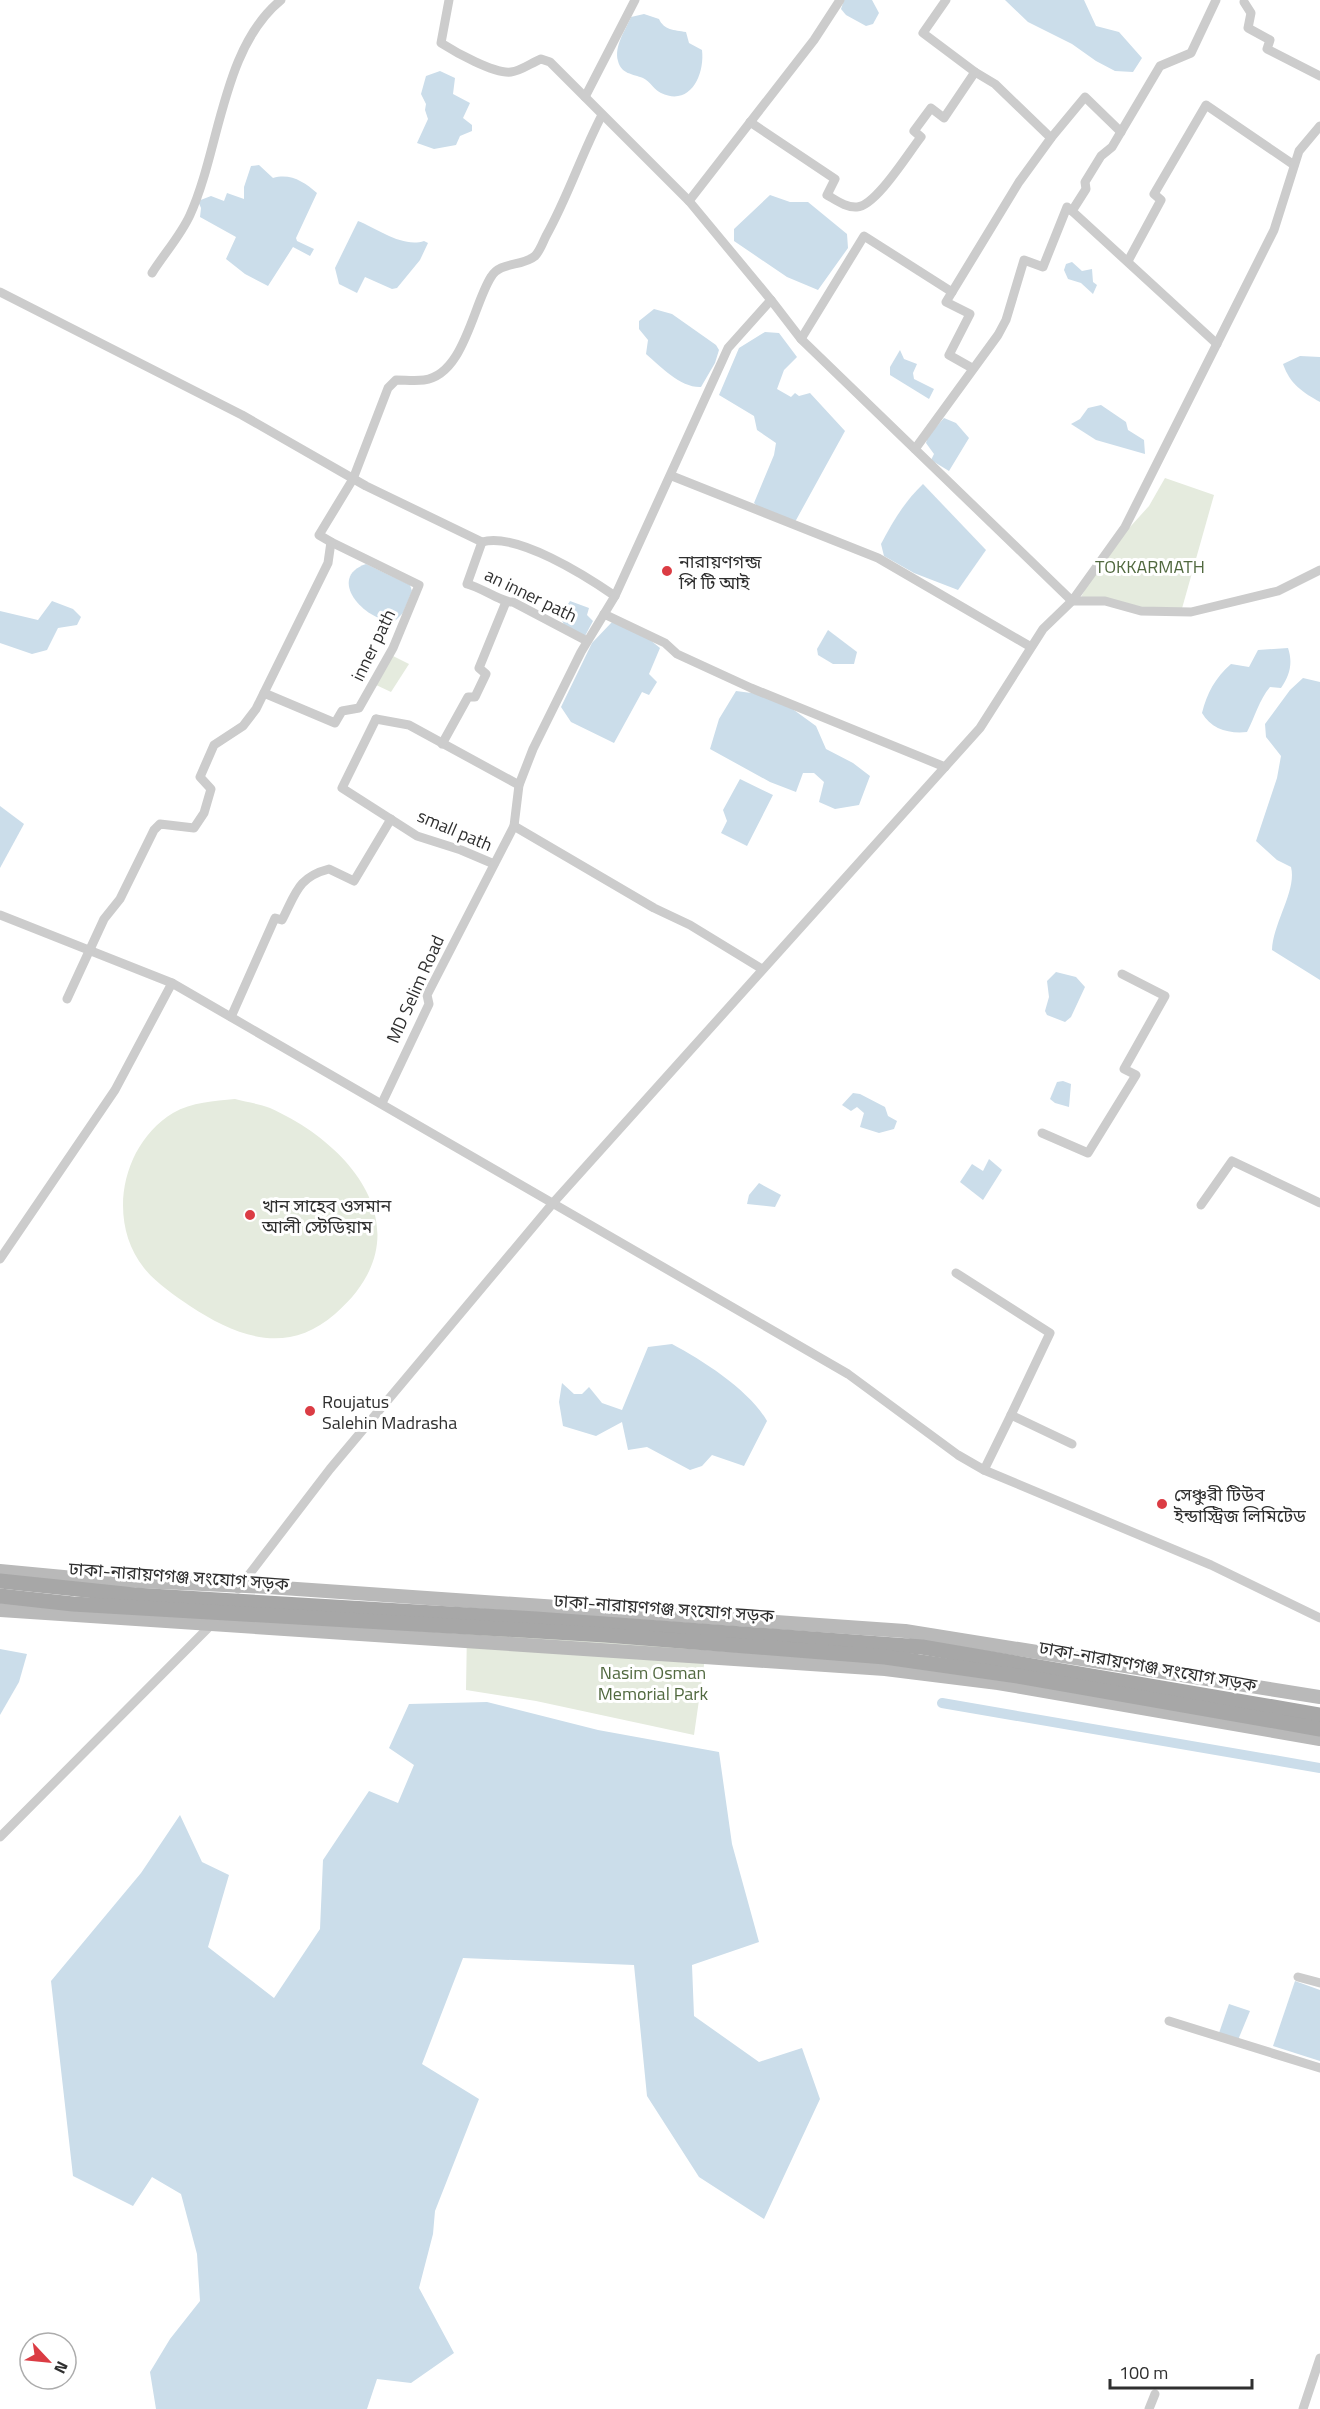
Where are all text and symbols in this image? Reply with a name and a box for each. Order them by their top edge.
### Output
place label: নারায়ণগন্জ পি টি আই [678,548,762,596]
park label: TOKKARMATH [1095,553,1205,580]
street label: an inner path [480,561,582,629]
marker: নারায়ণগন্জ পি টি আই [660,564,674,578]
street label: inner path [344,604,402,686]
street label: small path [413,802,497,858]
street label: MD Selim Road [379,931,451,1047]
place label: খান সাহেব ওসমান আলী স্টেডিয়াম [261,1192,393,1240]
marker: খান সাহেব ওসমান আলী স্টেডিয়াম [243,1208,257,1222]
place label: Roujatus Salehin Madrasha [322,1388,457,1436]
marker: Roujatus Salehin Madrasha [303,1404,317,1418]
place label: সেঞ্চুরী টিউব ইন্ডাস্ট্রিজ লিমিটেড [1173,1481,1306,1529]
marker: সেঞ্চুরী টিউব ইন্ডাস্ট্রিজ লিমিটেড [1155,1497,1169,1511]
street label: ঢাকা-নারায়ণগঞ্জ সংযোগ সড়ক [67,1555,290,1597]
street label: ঢাকা-নারায়ণগঞ্জ সংযোগ সড়ক [552,1587,775,1629]
street label: ঢাকা-নারায়ণগঞ্জ সংযোগ সড়ক [1036,1633,1259,1699]
park label: Nasim Osman Memorial Park [598,1659,709,1707]
north arrow [18,2331,78,2391]
scale bar [1110,2352,1252,2390]
text: N [48,2357,75,2378]
text: 100 m [1119,2359,1168,2386]

